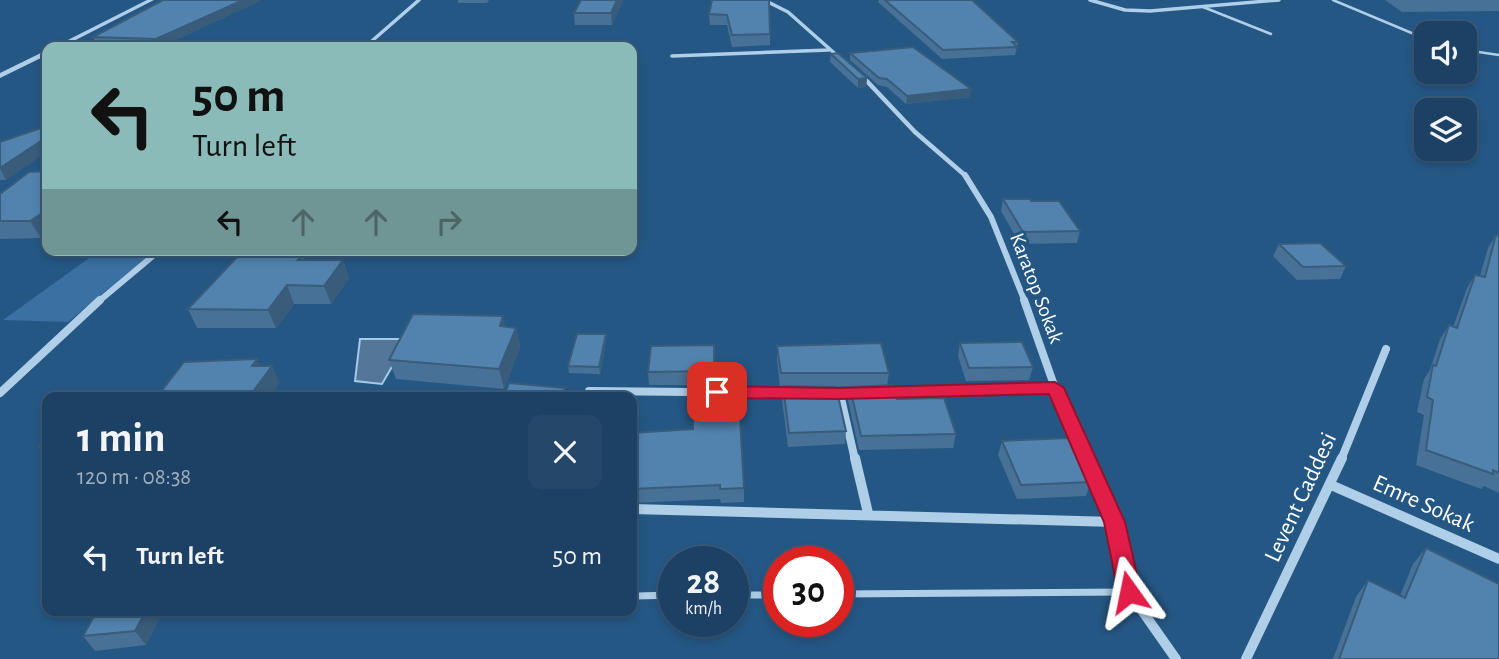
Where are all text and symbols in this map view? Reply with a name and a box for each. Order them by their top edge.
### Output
map controls [1414,21,1477,161]
button: sound [1414,21,1477,84]
icon: left [77,70,168,161]
text: 50 m [192,72,286,121]
button: layers [1414,98,1477,161]
text: Turn left [192,130,296,162]
icon: left [211,203,249,241]
icon: ahead [284,203,322,241]
icon: ahead [357,203,395,241]
icon: right [430,203,468,241]
street label: Karatop Sokak [1006,230,1067,347]
pin [687,362,747,422]
icon: arrive [698,373,736,411]
button: close [528,415,602,489]
text: 1 min [77,417,166,459]
street label: Levent Caddesi [1260,429,1341,566]
text: 120 m · 08:38 [77,466,191,489]
street label: Emre Sokak [1369,471,1478,537]
icon: left [77,538,115,576]
text: Turn left [136,543,224,569]
text: 50 m [552,543,602,569]
speed limit sign: 30 [763,546,854,637]
position arrow [1092,555,1166,629]
text: 28 [687,565,720,600]
text: km/h [685,600,722,618]

